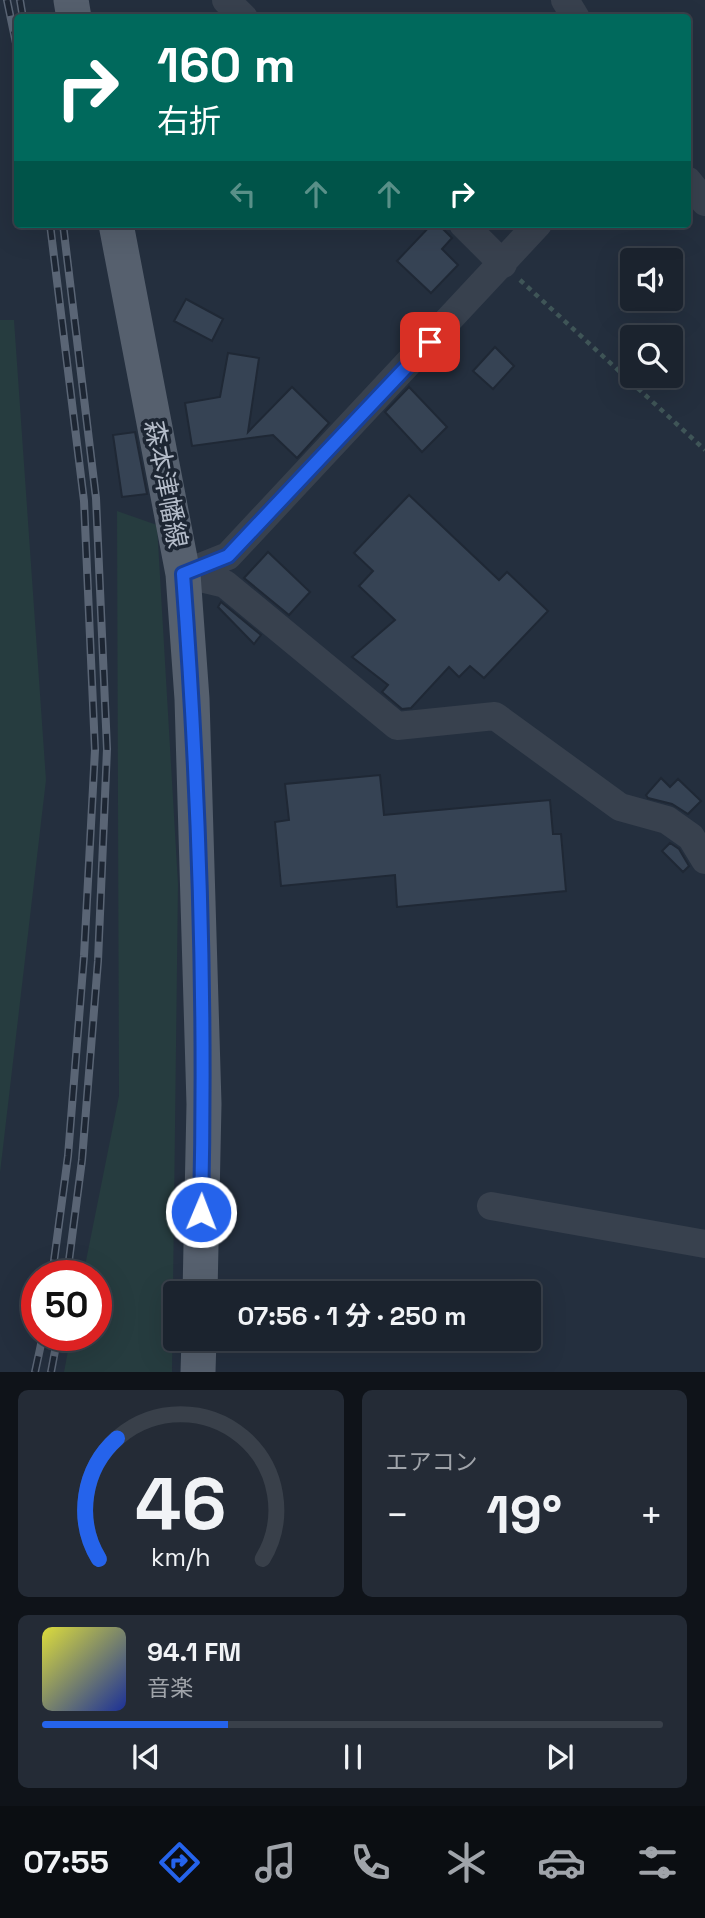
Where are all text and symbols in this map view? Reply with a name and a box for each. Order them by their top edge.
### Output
text: 160 m [157,34,295,96]
icon: right [42,42,133,133]
text: 右折 [157,101,221,141]
icon: left [224,175,262,213]
icon: ahead [297,175,335,213]
icon: ahead [370,175,408,213]
icon: right [443,175,481,213]
map controls [620,248,683,388]
button: sound [620,248,683,311]
pin [400,312,460,372]
icon: arrive [411,323,449,361]
button: search [620,325,683,388]
street label: 森本津幡線 [137,417,195,551]
position arrow [164,1175,238,1249]
speed limit sign: 50 [21,1260,112,1351]
text: 07:56 · 1 分 · 250 m [238,1299,466,1333]
text: エアコン [386,1447,478,1477]
text: 46 [135,1458,226,1551]
text: 19° [486,1482,562,1548]
text: − [386,1491,409,1539]
text: + [639,1491,663,1539]
text: km/h [151,1541,211,1573]
text: 94.1 FM [147,1635,241,1669]
text: 音楽 [147,1673,193,1703]
icon: previous [127,1738,165,1776]
icon: pause [334,1738,372,1776]
icon: next [541,1738,579,1776]
icon: directions [155,1838,204,1887]
icon: music [251,1838,300,1887]
icon: phone [346,1838,395,1887]
icon: climate [442,1838,491,1887]
icon: car [537,1838,586,1887]
icon: filters [633,1838,682,1887]
text: 07:55 [23,1842,109,1882]

